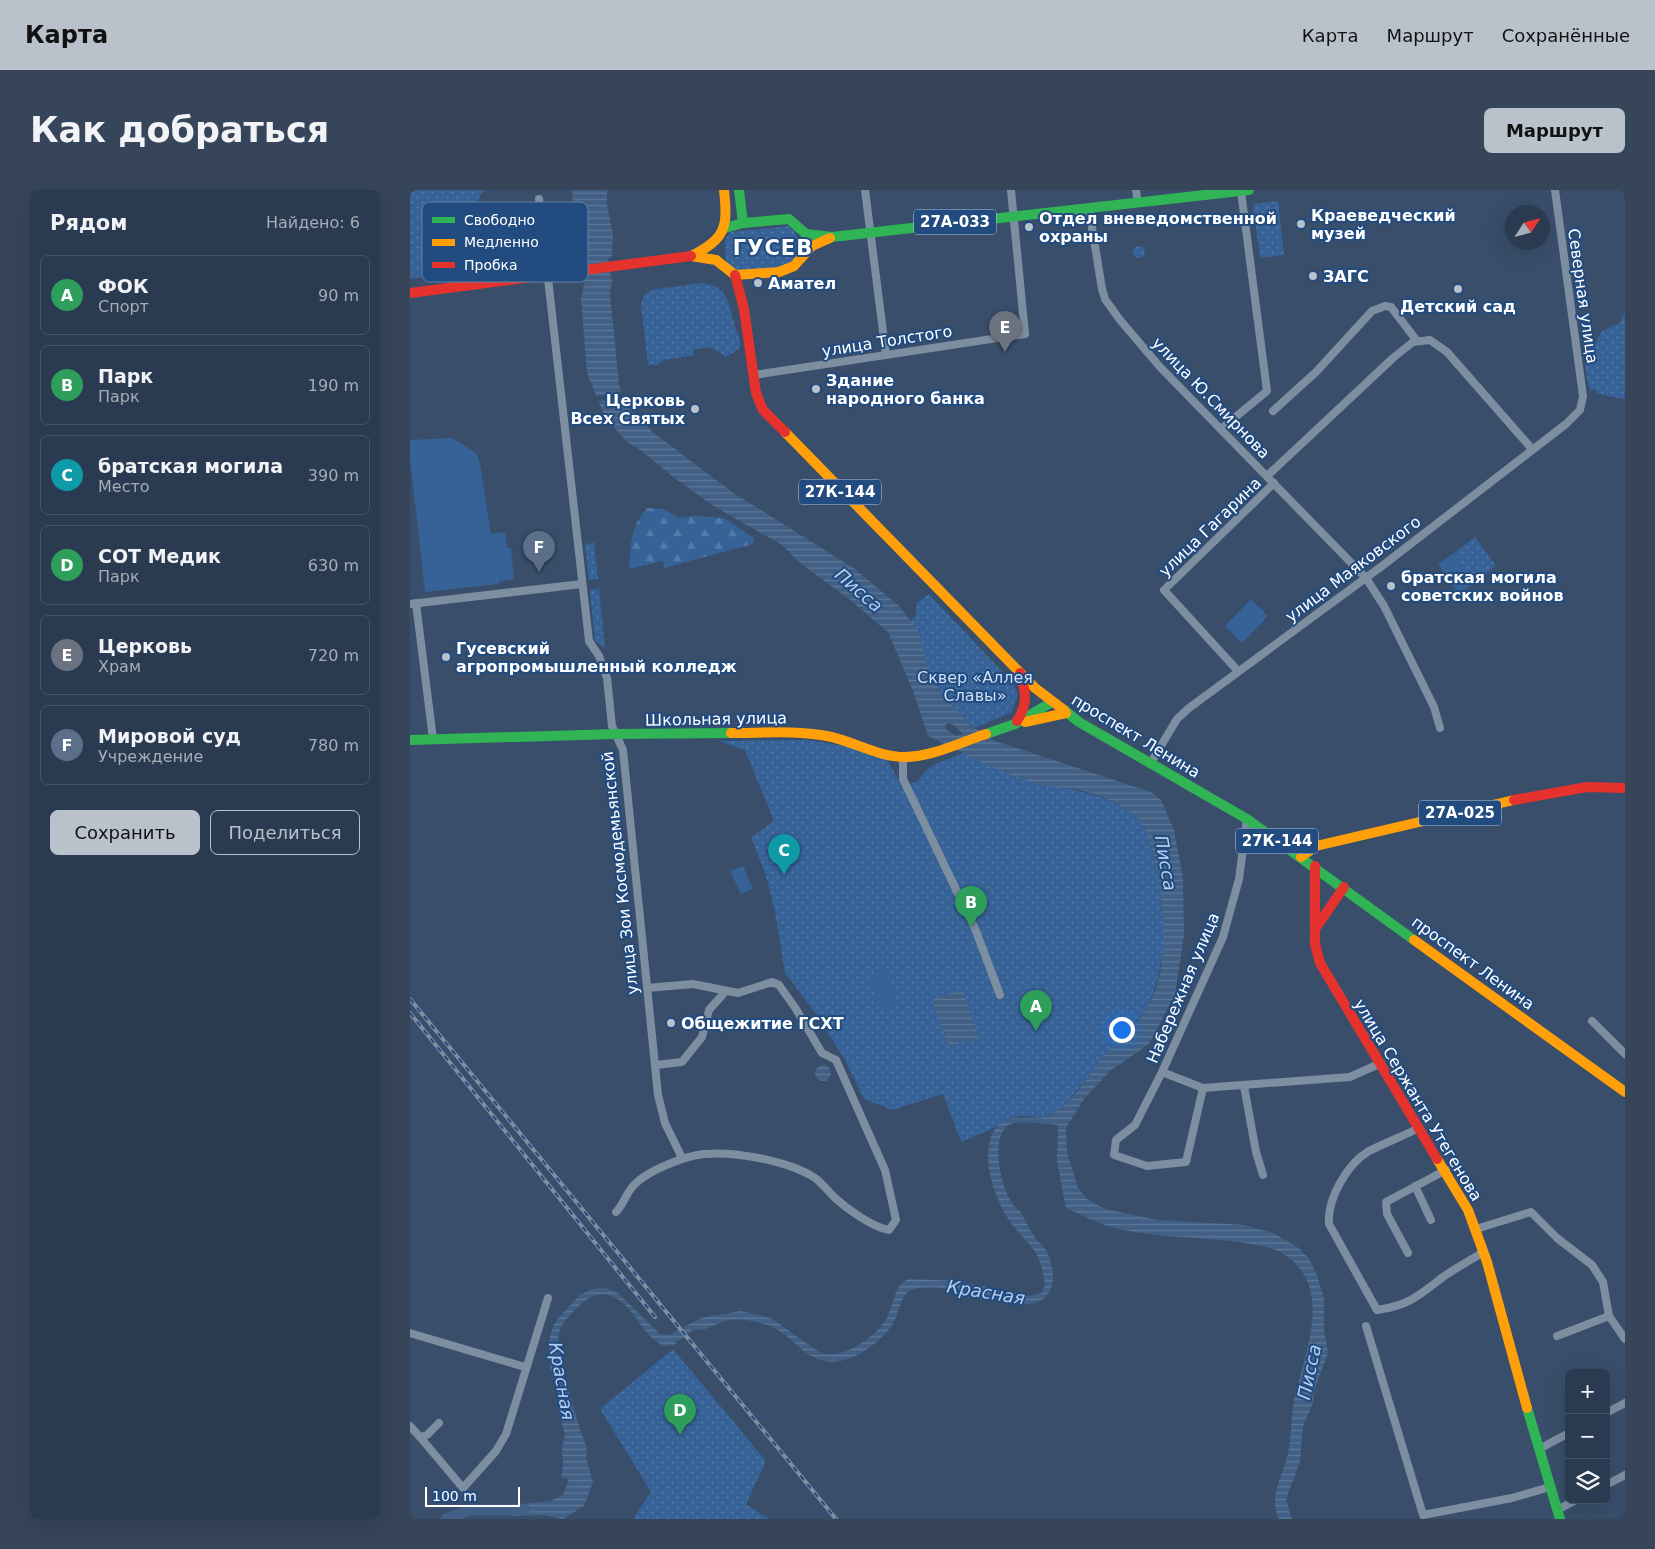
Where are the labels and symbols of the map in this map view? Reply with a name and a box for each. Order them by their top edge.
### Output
legend [422,202,588,282]
north arrow [1505,205,1550,250]
place label: Краеведческий музей [1311,206,1456,243]
place label: Отдел вневедомственной охраны [1039,209,1277,246]
road number: 27А-033 [914,210,996,234]
text: Свободно [464,212,535,228]
marker: Краеведческий музей [1295,218,1307,230]
marker: Отдел вневедомственной охраны [1023,221,1035,233]
street label: Северная улица [1564,227,1602,365]
text: Медленно [464,234,539,250]
district label: ГУСЕВ [733,236,813,260]
text: Пробка [464,257,518,273]
place label: ЗАГС [1323,267,1369,286]
marker: ЗАГС [1307,270,1319,282]
place label: Амател [768,274,836,293]
marker: Амател [752,277,764,289]
marker: Детский сад [1452,283,1464,295]
place label: Детский сад [1400,297,1516,316]
pin: E [989,311,1021,352]
street label: улица Толстого [820,321,954,361]
street label: улица Ю.Смирнова [1148,333,1274,463]
place label: Здание народного банка [826,371,985,408]
marker: Здание народного банка [810,383,822,395]
place label: Церковь Всех Святых [570,391,686,428]
marker: Церковь Всех Святых [689,403,701,415]
street label: улица Гагарина [1155,473,1265,581]
road number: 27К-144 [799,480,881,504]
street label: улица Маяковского [1282,512,1424,626]
pin: F [523,531,555,572]
water label: Писса [831,564,887,616]
place label: братская могила советских войнов [1401,568,1564,605]
marker: братская могила советских войнов [1385,580,1397,592]
place label: Гусевский агропромышленный колледж [456,639,737,676]
marker: Гусевский агропромышленный колледж [440,651,452,663]
park label: Сквер «Аллея Славы» [917,668,1033,705]
street label: проспект Ленина [1068,690,1204,782]
street label: Школьная улица [645,708,787,730]
street label: улица Зои Космодемьянской [598,750,642,996]
road number: 27А-025 [1419,800,1501,826]
road number: 27К-144 [1236,828,1318,854]
pin: C [768,834,800,875]
water label: Писса [1151,834,1181,892]
pin: B [955,886,987,927]
street label: Набережная улица [1143,910,1223,1066]
street label: проспект Ленина [1408,912,1538,1014]
pin: A [1020,990,1052,1031]
street label: улица Сержанта Утегенова [1350,995,1486,1205]
place label: Общежитие ГСХТ [681,1014,844,1033]
marker: Общежитие ГСХТ [665,1017,677,1029]
your location [1109,1017,1135,1043]
water label: Красная [945,1275,1027,1309]
water label: Красная [545,1340,579,1422]
water label: Писса [1293,1342,1325,1402]
pin: D [664,1394,696,1435]
scale bar [425,1484,520,1507]

